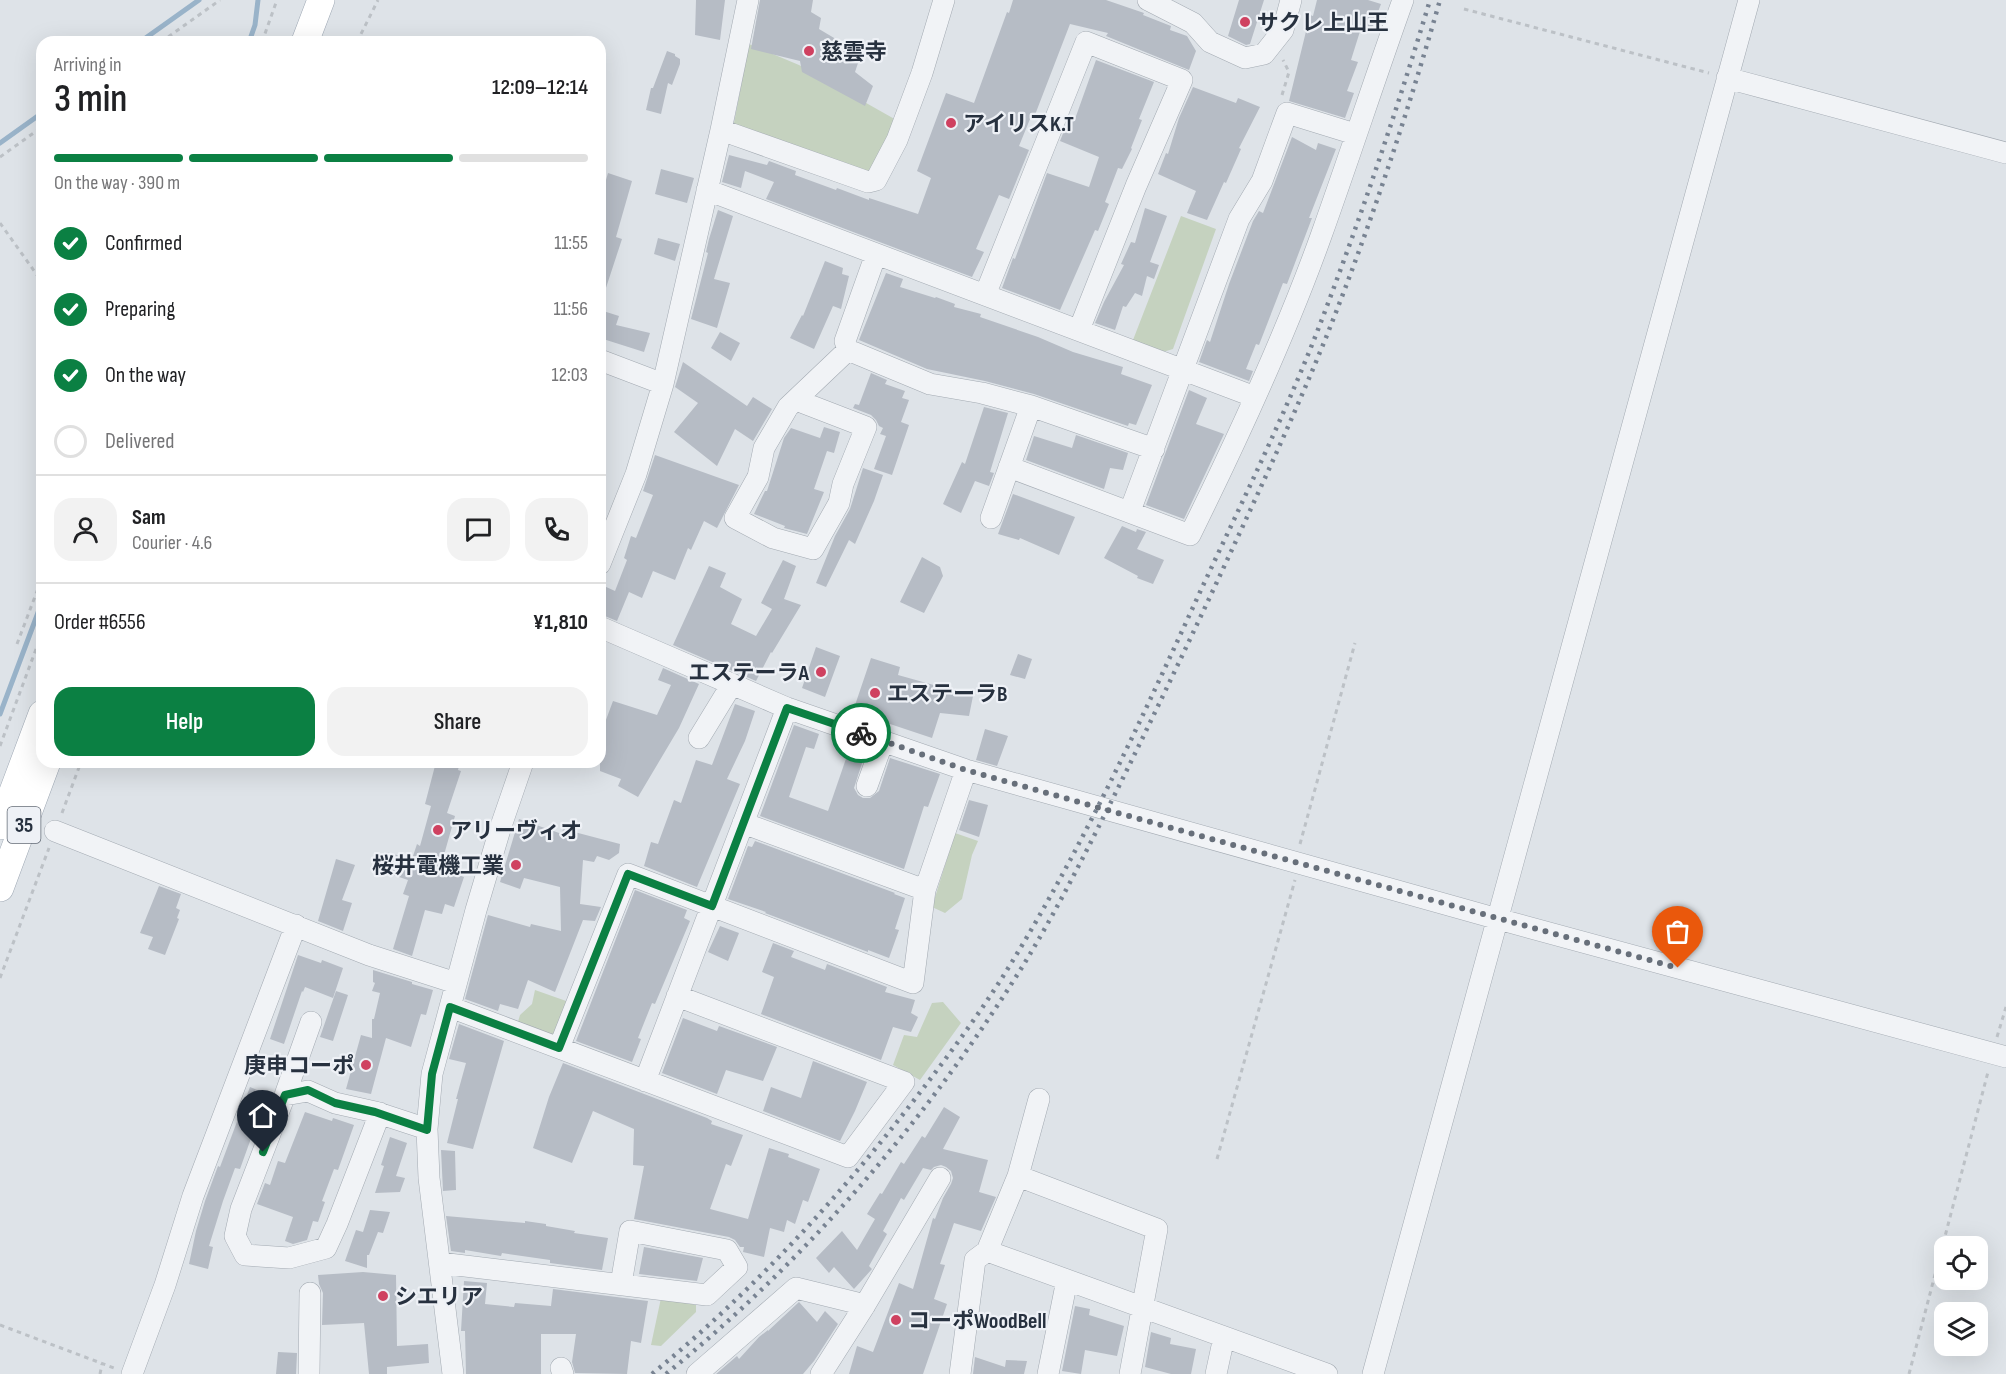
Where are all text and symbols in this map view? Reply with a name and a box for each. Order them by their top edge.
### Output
place label: サクレ上山王 [1257,10,1389,37]
marker: サクレ上山王 [1238,15,1252,29]
place label: 慈雲寺 [821,39,887,66]
marker: 慈雲寺 [802,44,816,58]
text: Arriving in [54,53,122,77]
text: 12:09–12:14 [492,74,588,101]
text: 3 min [54,76,127,123]
place label: アイリスK.T [963,111,1074,138]
marker: アイリスK.T [944,116,958,130]
text: On the way · 390 m [54,171,180,195]
icon: check [54,227,87,260]
text: Confirmed [105,230,182,257]
text: 11:55 [554,231,588,255]
icon: check [54,293,87,326]
text: Preparing [105,296,175,323]
text: 11:56 [553,297,588,321]
icon: check [54,359,87,392]
text: On the way [105,362,186,389]
text: 12:03 [551,363,588,387]
text: Delivered [105,428,174,455]
button: person [54,498,117,561]
button: chat [447,498,510,561]
button: phone [525,498,588,561]
text: Sam [132,504,166,531]
text: Courier · 4.6 [132,531,212,555]
text: Order #6556 [54,609,146,636]
text: ¥1,810 [533,609,588,636]
place label: エステーラA [689,660,810,687]
marker: エステーラA [814,665,828,679]
place label: エステーラB [887,681,1007,708]
marker: エステーラB [868,686,882,700]
button: Help [54,687,315,756]
button: Share [327,687,588,756]
courier [831,703,891,763]
icon: bike [845,717,878,750]
road number: 35 [8,807,40,843]
place label: アリーヴィオ [450,818,582,845]
marker: アリーヴィオ [431,823,445,837]
place label: 桜井電機工業 [372,853,504,880]
marker: 桜井電機工業 [509,858,523,872]
pin [1652,906,1703,968]
icon: bag [1661,915,1694,948]
place label: 庚申コーポ [244,1053,354,1080]
marker: 庚申コーポ [359,1058,373,1072]
pin [237,1090,288,1152]
icon: home [246,1099,279,1132]
map controls [1934,1236,1988,1356]
button: locate [1934,1236,1988,1290]
place label: シエリア [395,1284,483,1311]
marker: シエリア [376,1289,390,1303]
button: layers [1934,1302,1988,1356]
place label: コーポWoodBell [908,1308,1046,1335]
marker: コーポWoodBell [889,1313,903,1327]

